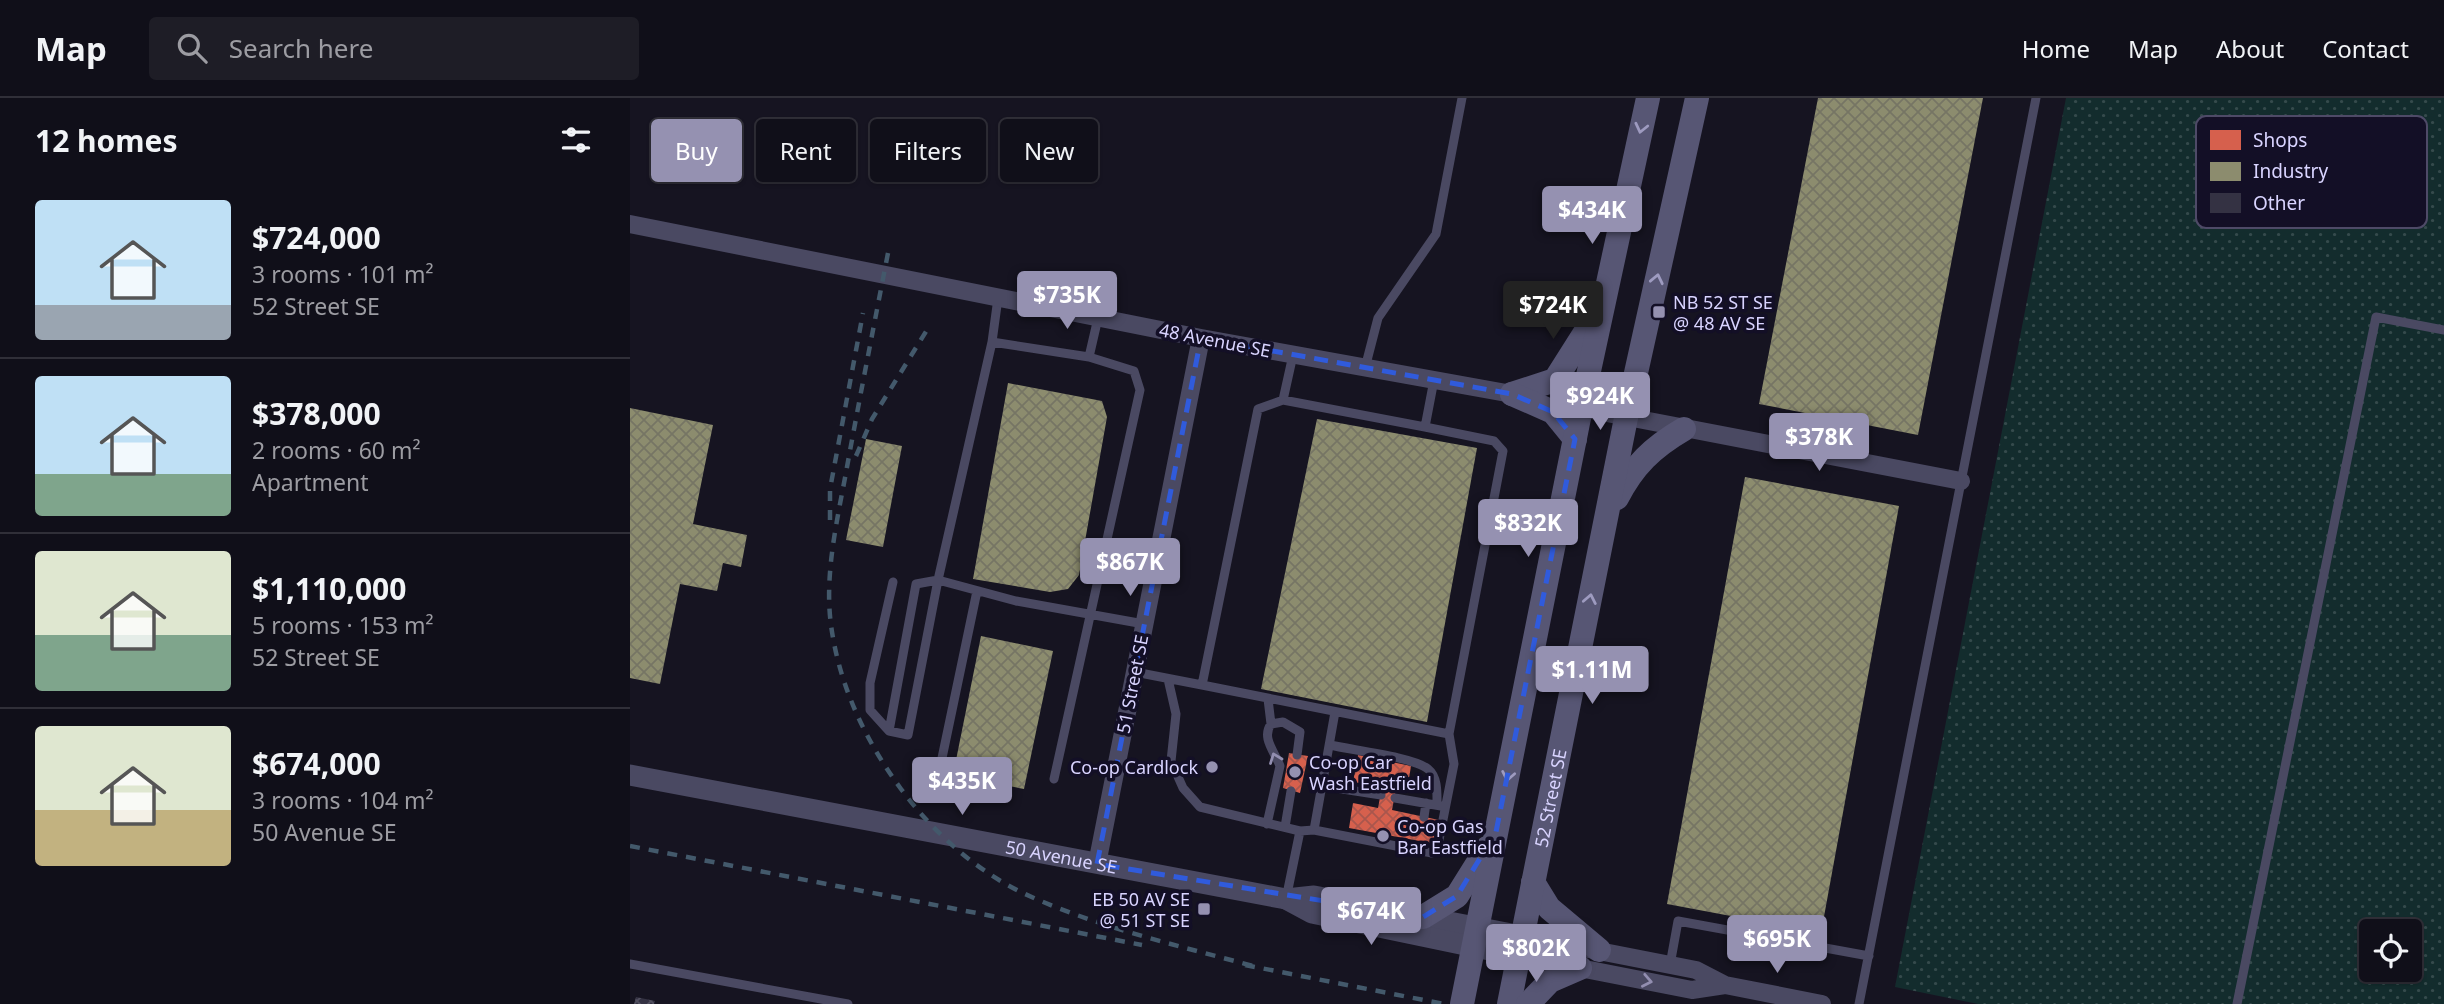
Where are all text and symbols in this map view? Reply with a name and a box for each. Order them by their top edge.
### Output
search box [149,17,639,80]
text: Map [35,26,107,71]
icon: search [173,29,211,67]
text: Search here [229,30,373,66]
text: Home [2022,32,2090,65]
text: Map [2128,32,2178,65]
text: About [2216,32,2284,65]
text: Contact [2322,32,2409,65]
legend [2196,116,2427,228]
chip: Buy [651,119,742,182]
chip: Rent [756,119,856,182]
chip: Filters [870,119,986,182]
chip: New [1000,119,1098,182]
text: 12 homes [35,120,178,161]
icon: filters [557,121,595,159]
one-way arrow [1635,122,1650,134]
text: Shops [2253,127,2307,153]
text: Industry [2253,158,2328,184]
pin: $434K [1543,186,1641,246]
text: Other [2253,190,2305,216]
text: $434K [1558,193,1626,225]
text: $724,000 [252,217,381,258]
icon: home [91,228,175,312]
text: 3 rooms · 101 m² [252,258,434,290]
pin: $735K [1018,272,1116,331]
one-way arrow [1648,273,1663,285]
text: $735K [1033,278,1101,310]
pin: $724K [1504,282,1602,341]
text: $724K [1519,288,1587,320]
text: 52 Street SE [252,290,380,322]
place label: NB 52 ST SE @ 48 AV SE [1673,290,1773,335]
marker: NB 52 ST SE @ 48 AV SE [1651,304,1667,320]
street label: 48 Avenue SE [1157,317,1273,363]
pin: $924K [1551,372,1649,432]
text: $924K [1566,379,1634,411]
text: $378,000 [252,393,381,434]
icon: home [91,404,175,488]
pin: $378K [1770,414,1868,473]
text: $378K [1785,420,1853,452]
text: 2 rooms · 60 m² [252,434,421,466]
text: Apartment [252,466,369,498]
pin: $832K [1479,500,1577,559]
text: $832K [1494,506,1562,538]
pin: $867K [1081,538,1179,598]
text: $867K [1096,545,1164,577]
text: $1,110,000 [252,568,406,609]
icon: home [91,579,175,663]
one-way arrow [1582,593,1597,605]
text: 5 rooms · 153 m² [252,609,434,641]
street label: 51 Street SE [1111,633,1153,735]
text: 52 Street SE [252,641,380,673]
pin: $1.11M [1535,646,1649,706]
text: $1.11M [1552,653,1632,685]
text: $674,000 [252,743,381,784]
street label: 52 Street SE [1529,747,1572,850]
place label: Co-op Car Wash Eastfield [1309,750,1432,795]
one-way arrow [1270,753,1284,765]
icon: home [91,754,175,838]
place label: Co-op Cardlock [1070,755,1198,779]
pin: $435K [913,758,1011,817]
marker: Co-op Cardlock [1204,759,1220,775]
text: $435K [928,764,996,796]
marker: Co-op Car Wash Eastfield [1287,764,1303,780]
one-way arrow [1501,770,1516,782]
text: 3 rooms · 104 m² [252,784,434,816]
place label: Co-op Gas Bar Eastfield [1397,814,1503,859]
text: 50 Avenue SE [252,816,396,848]
marker: Co-op Gas Bar Eastfield [1375,828,1391,844]
street label: 50 Avenue SE [1004,834,1119,879]
place label: EB 50 AV SE @ 51 ST SE [1092,887,1190,932]
pin: $674K [1322,888,1420,947]
text: $674K [1337,894,1405,926]
marker: EB 50 AV SE @ 51 ST SE [1196,901,1212,917]
pin: $695K [1728,916,1826,975]
map controls [2359,919,2422,982]
button: locate [2359,919,2422,982]
text: $695K [1743,922,1811,954]
pin: $802K [1487,924,1585,984]
text: $802K [1502,931,1570,963]
one-way arrow [1641,973,1653,988]

